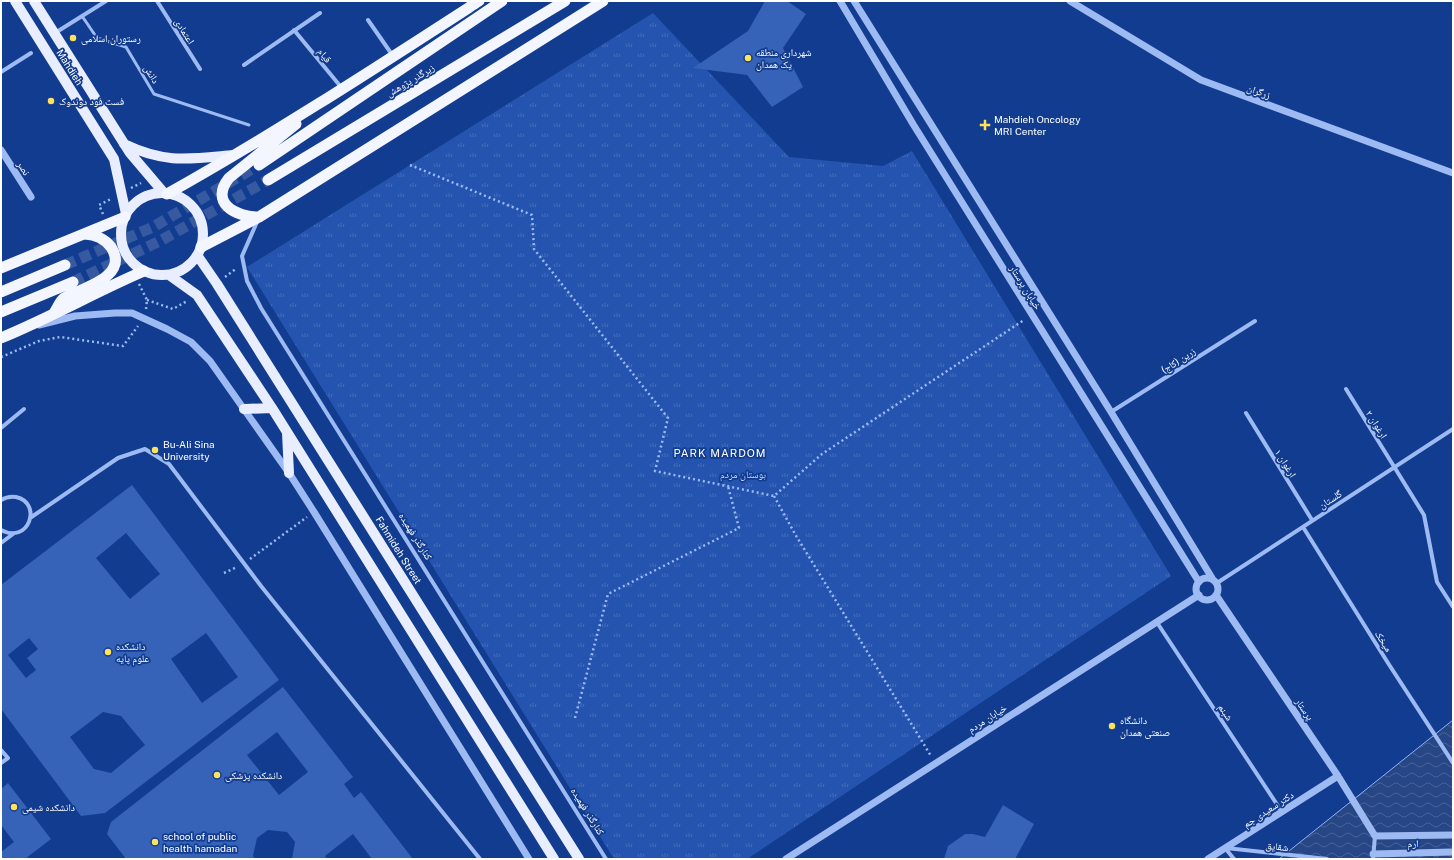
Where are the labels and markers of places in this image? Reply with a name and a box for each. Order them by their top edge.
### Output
place label: رستوران اسلامی [81,32,141,45]
marker: رستوران اسلامی [68,33,78,43]
place label: شهرداری منطقه یک همدان [756,46,812,71]
marker: شهرداری منطقه یک همدان [743,53,753,63]
place label: فست فود دوندوک [59,95,124,107]
marker: فست فود دوندوک [46,96,56,106]
place label: Mahdieh Oncology MRI Center [994,113,1081,137]
marker: Mahdieh Oncology MRI Center [979,119,991,131]
place label: Bu-Ali Sina University [163,438,215,462]
marker: Bu-Ali Sina University [150,445,160,455]
place label: دانشکده علوم پایه [116,640,149,666]
marker: دانشکده علوم پایه [103,647,113,657]
place label: دانشگاه صنعتی همدان [1120,714,1170,739]
marker: دانشگاه صنعتی همدان [1107,721,1117,731]
place label: دانشکده پزشکی [225,769,282,782]
marker: دانشکده پزشکی [212,770,222,780]
place label: دانشکده شیمی [22,801,75,814]
marker: دانشکده شیمی [9,802,19,812]
place label: school of public health hamadan [163,830,238,854]
marker: school of public health hamadan [150,837,160,847]

